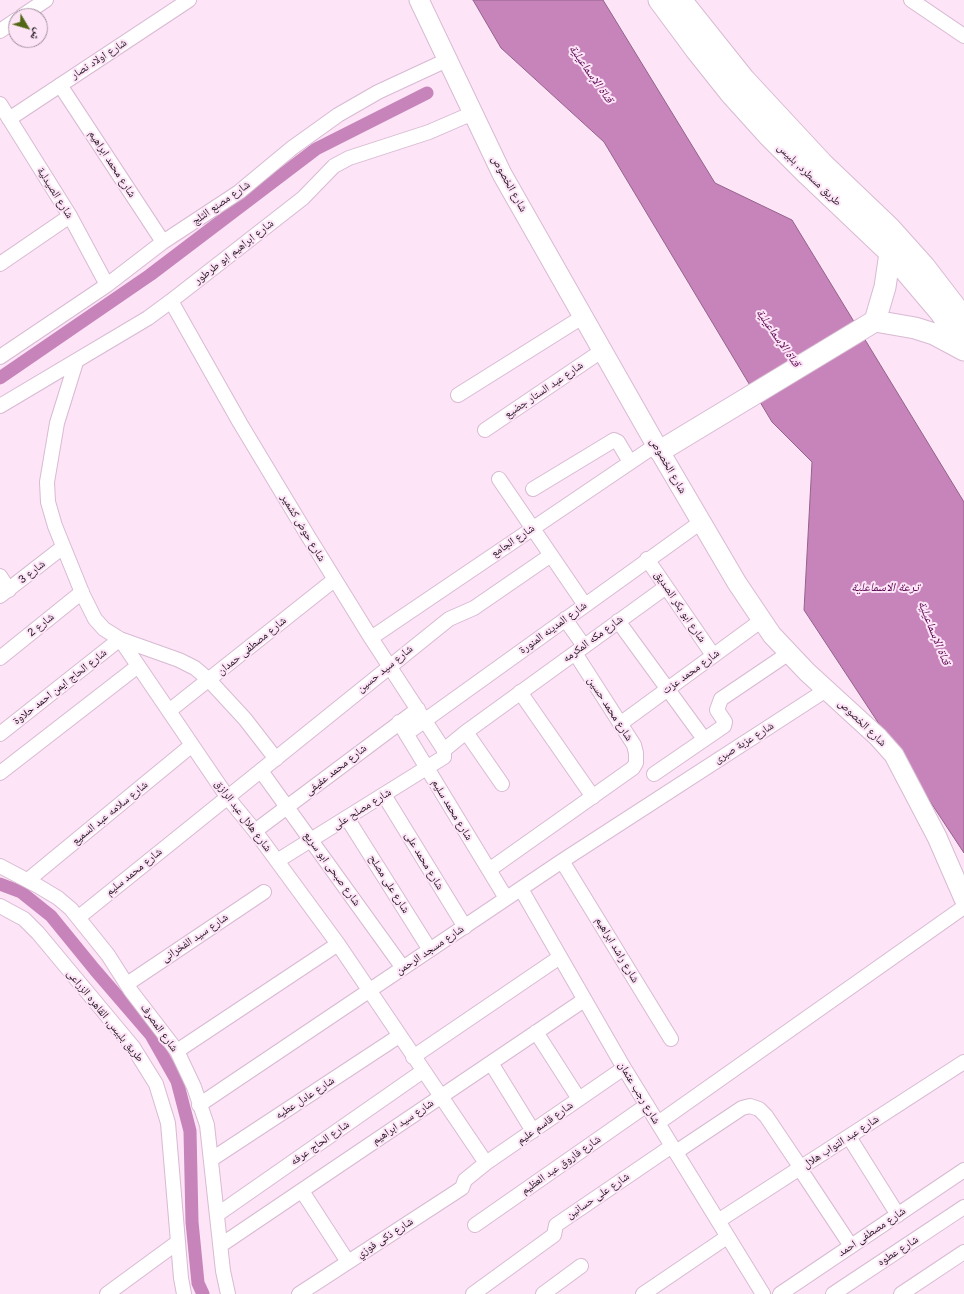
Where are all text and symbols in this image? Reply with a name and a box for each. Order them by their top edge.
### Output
north arrow [8,8,48,48]
text: ش [28,26,45,43]
street label: شارع اولاد نصار [69,36,129,82]
water label: قناة الإسماعيلية [566,42,616,106]
street label: شارع محمد ابراهيم [85,128,139,200]
street label: طريق مسطرد, بلبيس [774,141,844,209]
street label: شارع الخصوص [488,154,530,214]
street label: شارع الصيدلية [34,165,76,221]
street label: شارع مصنع الثلج [189,178,253,228]
street label: شارع ابراهيم ابو طرطور [192,217,276,287]
water label: قناة الإسماعيلية [753,306,803,370]
street label: شارع عبد الستار جضيع [502,359,586,421]
street label: شارع الخصوص [647,436,689,496]
street label: شارع حوض كشمير [278,492,328,564]
street label: شارع الجامع [489,522,537,560]
street label: شارع 3 [16,558,48,586]
street label: شارع ابو بكر الصديق [651,569,709,645]
water label: ترعة الاسماعلية [851,581,919,595]
street label: شارع المدينه المنورة [517,599,589,657]
water label: قناة الإسماعيلية [915,599,953,667]
street label: شارع 2 [25,610,57,640]
street label: شارع مكه المكرمه [560,613,626,665]
street label: شارع مصطفى حمدان [215,614,289,678]
street label: شارع سيد حسين [354,642,416,696]
street label: شارع الحاج ايمن احمد حلاوة [11,646,109,728]
street label: شارع محمد عزت [660,647,722,697]
street label: شارع محمد حسين [584,674,636,744]
street label: شارع الخصوص [835,697,889,749]
street label: شارع عزبة صبرى [712,719,776,767]
street label: شارع محمد عفيفى [303,742,369,798]
street label: شارع محمد سليم [429,777,475,843]
street label: شارع سلامه عبد السميع [69,778,151,848]
street label: شارع هلال عبد الرازق [212,778,274,854]
street label: شارع مصلح على [330,786,394,832]
street label: شارع صبحى ابو سريع [301,829,363,909]
street label: شارع محمد على [402,830,446,892]
street label: شارع محمد سليم [103,845,165,899]
street label: شارع على مصلح [366,852,412,916]
street label: شارع سيد الفخرانى [159,911,231,965]
street label: شارع راشد ابراهيم [592,915,642,985]
street label: شارع مسجد الرحمن [393,922,467,978]
street label: طريق بلبيس, القاهره الزراعى [64,967,146,1065]
street label: شارع المصرف [137,1002,181,1054]
street label: شارع رجب عثمان [615,1059,663,1127]
street label: شارع عادل عطيه [273,1074,337,1122]
street label: شارع سيد ابراهيم [370,1097,436,1147]
street label: شارع قاسم عليم [514,1099,576,1147]
street label: شارع عبد التواب هلال [800,1112,882,1172]
street label: شارع الحاج عرفه [288,1118,352,1168]
street label: شارع فاروق عبد العظيم [519,1133,603,1197]
street label: شارع على حسانين [564,1170,632,1222]
street label: شارع مصطفى احمد [836,1205,908,1259]
street label: شارع ذكى فوزي [354,1215,416,1261]
street label: شارع عطوه [875,1233,921,1269]

